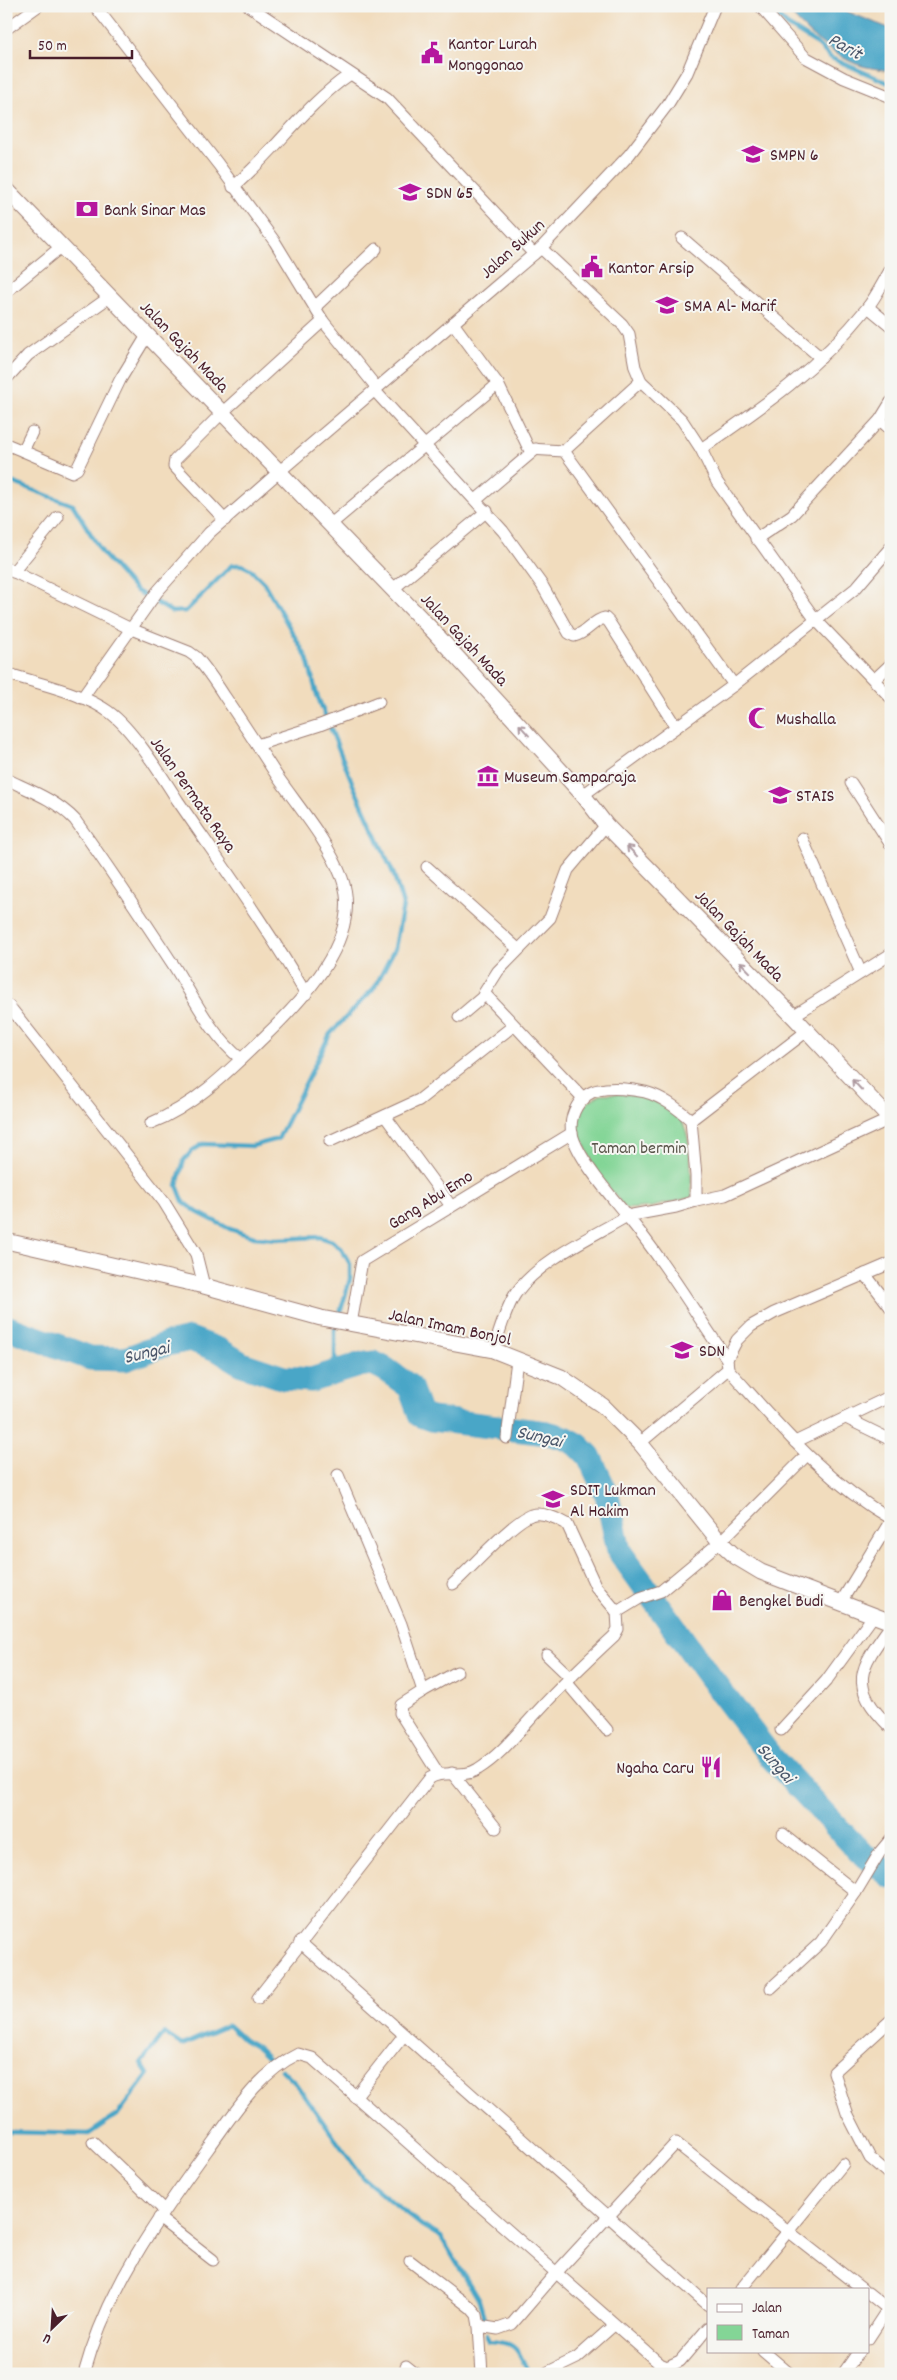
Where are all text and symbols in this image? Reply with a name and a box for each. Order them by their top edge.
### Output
scale bar [30,28,132,60]
water label: Parit [822,28,868,69]
place label: Kantor Lurah Monggonao [448,33,537,79]
text: 50 m [38,36,67,58]
public building icon: Kantor Lurah Monggonao [419,40,445,66]
school or university icon: SMPN 6 [740,141,766,167]
place label: SMPN 6 [770,144,819,169]
school or university icon: SDN 65 [397,179,423,205]
place label: SDN 65 [426,182,473,207]
bank icon: Bank Sinar Mas [74,196,100,222]
place label: Bank Sinar Mas [104,199,206,224]
street label: Jalan Sukun [476,214,552,286]
public building icon: Kantor Arsip [579,254,605,280]
place label: Kantor Arsip [608,257,694,282]
school or university icon: SMA Al- Marif [654,292,680,318]
place label: SMA Al- Marif [684,295,777,320]
street label: Jalan Gajah Mada [133,296,234,400]
street label: Jalan Gajah Mada [413,589,513,693]
mosque icon: Mushalla [746,705,772,731]
place label: Mushalla [776,708,836,733]
one-way arrow [518,723,529,736]
street label: Jalan Permata Raya [143,733,241,859]
museum icon: Museum Samparaja [475,763,501,789]
place label: Museum Samparaja [504,766,636,791]
school or university icon: STAIS [767,782,793,808]
place label: STAIS [796,785,835,810]
one-way arrow [626,845,638,857]
street label: Jalan Gajah Mada [688,885,789,989]
one-way arrow [739,961,751,973]
one-way arrow [852,1078,863,1091]
park label: Taman bermin [591,1137,687,1162]
street label: Gang Abu Emo [384,1165,479,1237]
street label: Jalan Imam Bonjol [386,1303,514,1354]
water label: Sungai [121,1335,176,1373]
school or university icon: SDN [669,1337,695,1363]
place label: SDN [699,1340,725,1365]
water label: Sungai [514,1420,568,1458]
place label: SDIT Lukman Al Hakim [570,1479,656,1525]
school or university icon: SDIT Lukman Al Hakim [540,1486,566,1512]
shop icon: Bengkel Budi [709,1587,735,1613]
place label: Bengkel Budi [739,1590,823,1615]
water label: Sungai [749,1738,802,1793]
restaurant icon: Ngaha Caru [698,1754,724,1780]
place label: Ngaha Caru [616,1757,694,1782]
legend [707,2288,870,2352]
text: Jalan [752,2298,782,2320]
north arrow [28,2302,78,2352]
text: Taman [752,2324,789,2346]
text: U [40,2327,55,2348]

